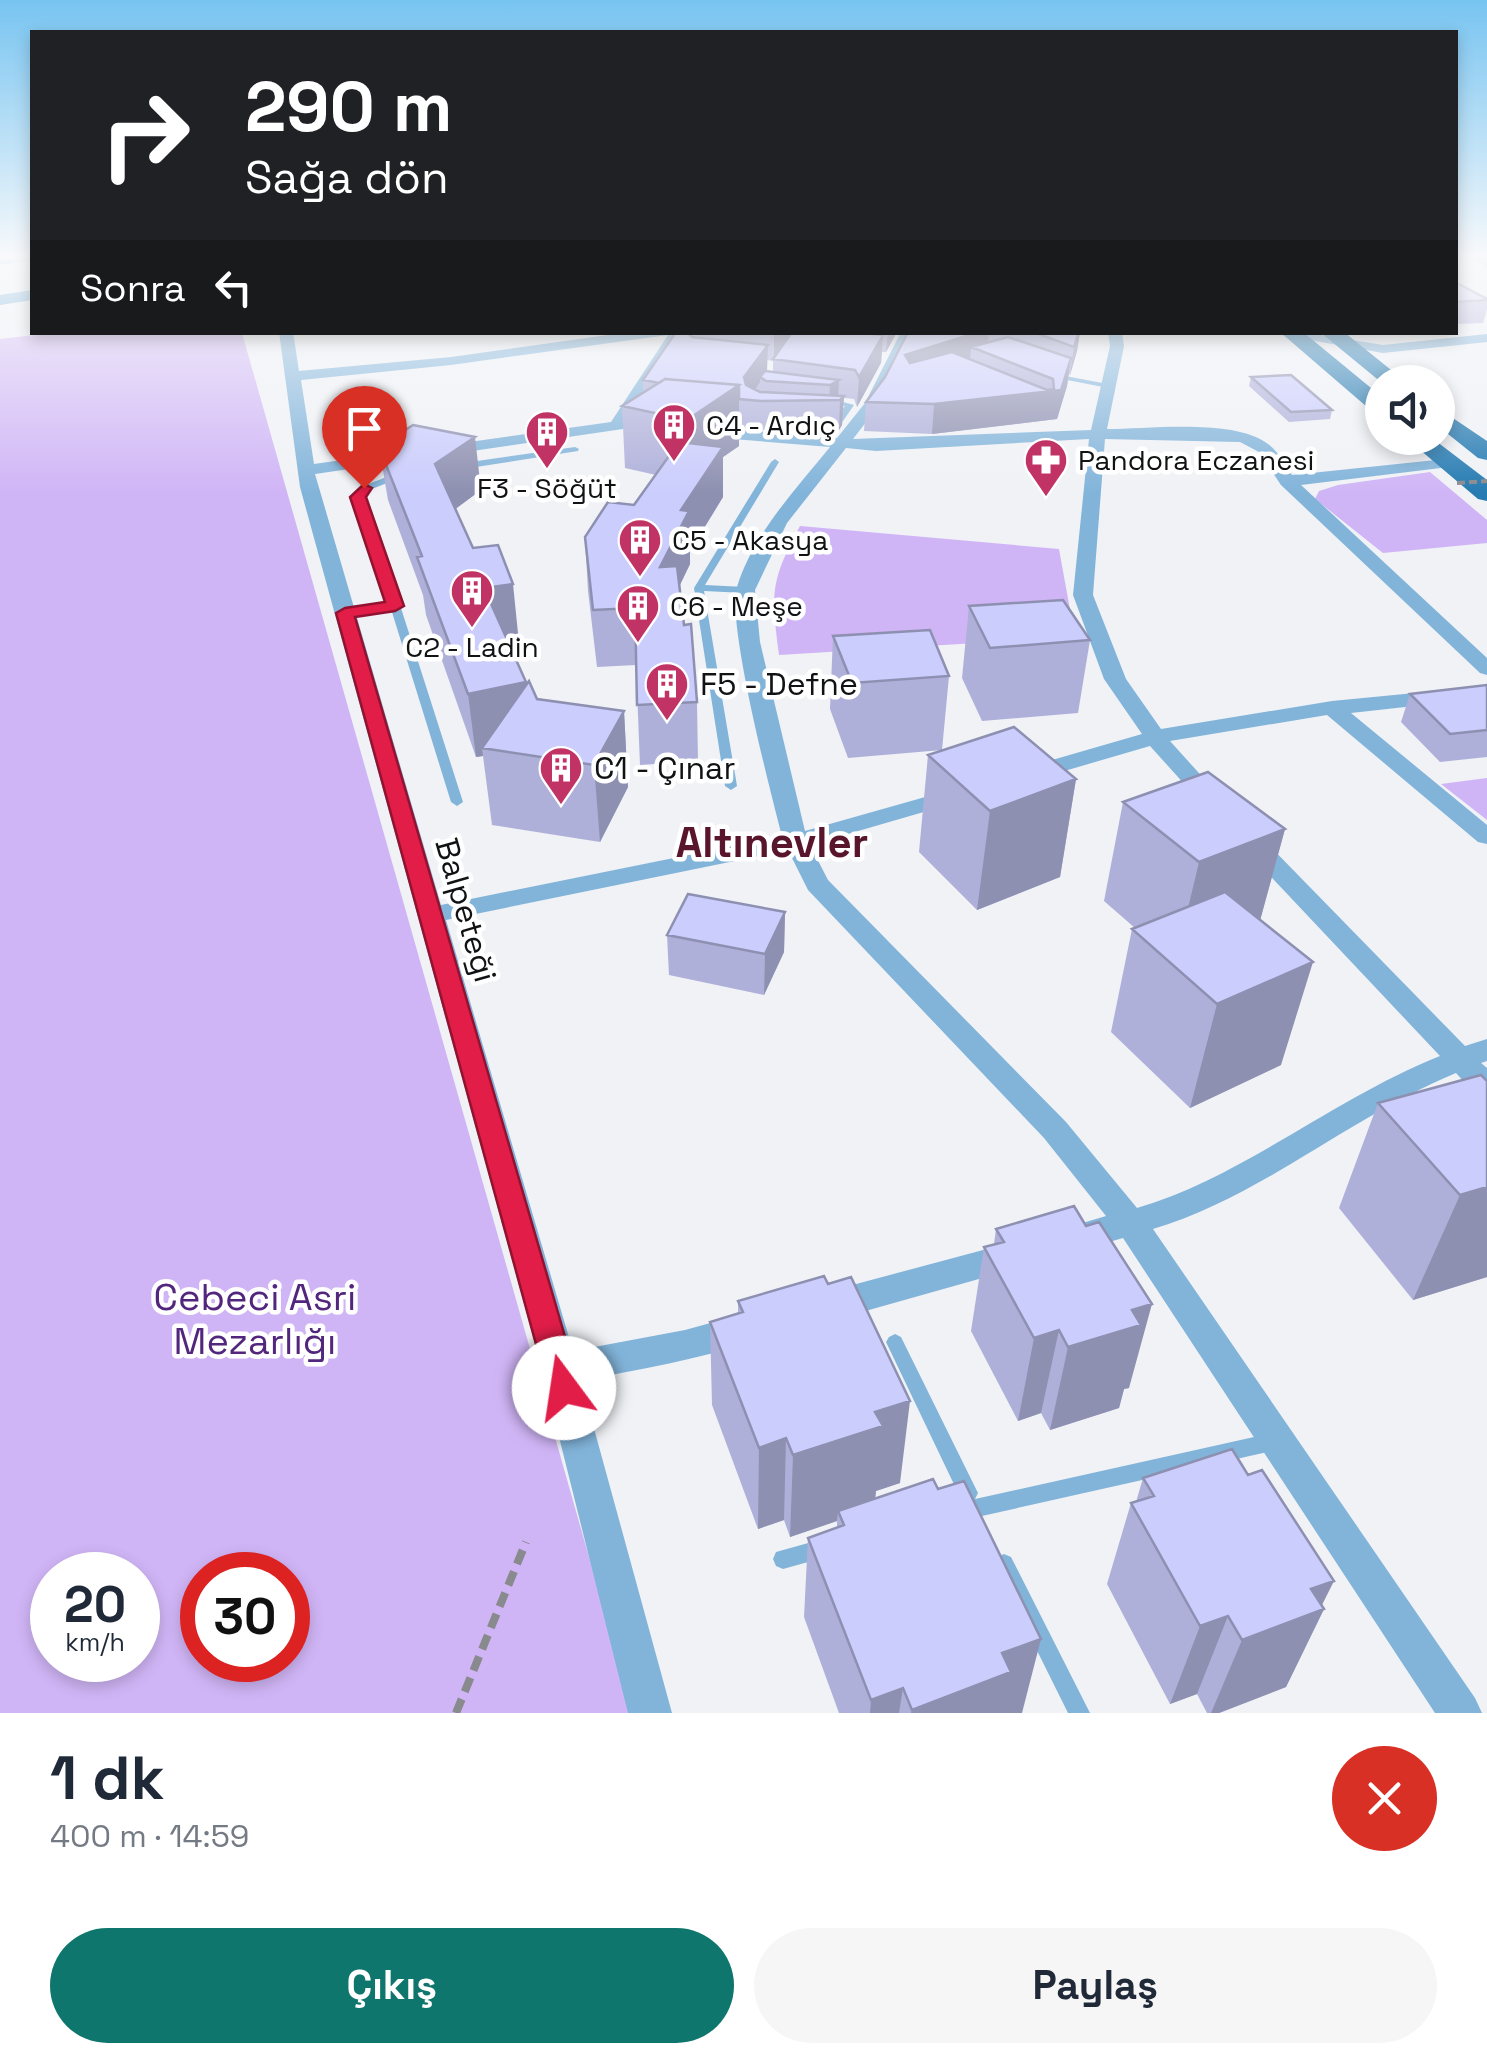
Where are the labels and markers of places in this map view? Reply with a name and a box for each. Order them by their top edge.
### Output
pin [322,386,407,489]
building icon: C4 - Ardıç [651,402,697,463]
place label: C4 - Ardıç [706,407,836,443]
building icon: F3 - Söğüt [524,409,570,470]
pharmacy icon: Pandora Eczanesi [1023,437,1069,498]
place label: Pandora Eczanesi [1078,442,1314,478]
place label: F3 - Söğüt [477,470,617,506]
building icon: C5 - Akasya [617,517,663,578]
place label: C5 - Akasya [672,522,828,558]
building icon: C2 - Ladin [449,568,495,629]
building icon: C6 - Meşe [615,583,661,644]
place label: C6 - Meşe [670,588,803,624]
place label: C2 - Ladin [405,629,539,665]
building icon: F5 - Defne [644,661,690,722]
place label: F5 - Defne [700,664,858,704]
building icon: C1 - Çınar [538,745,584,806]
place label: C1 - Çınar [594,748,736,788]

